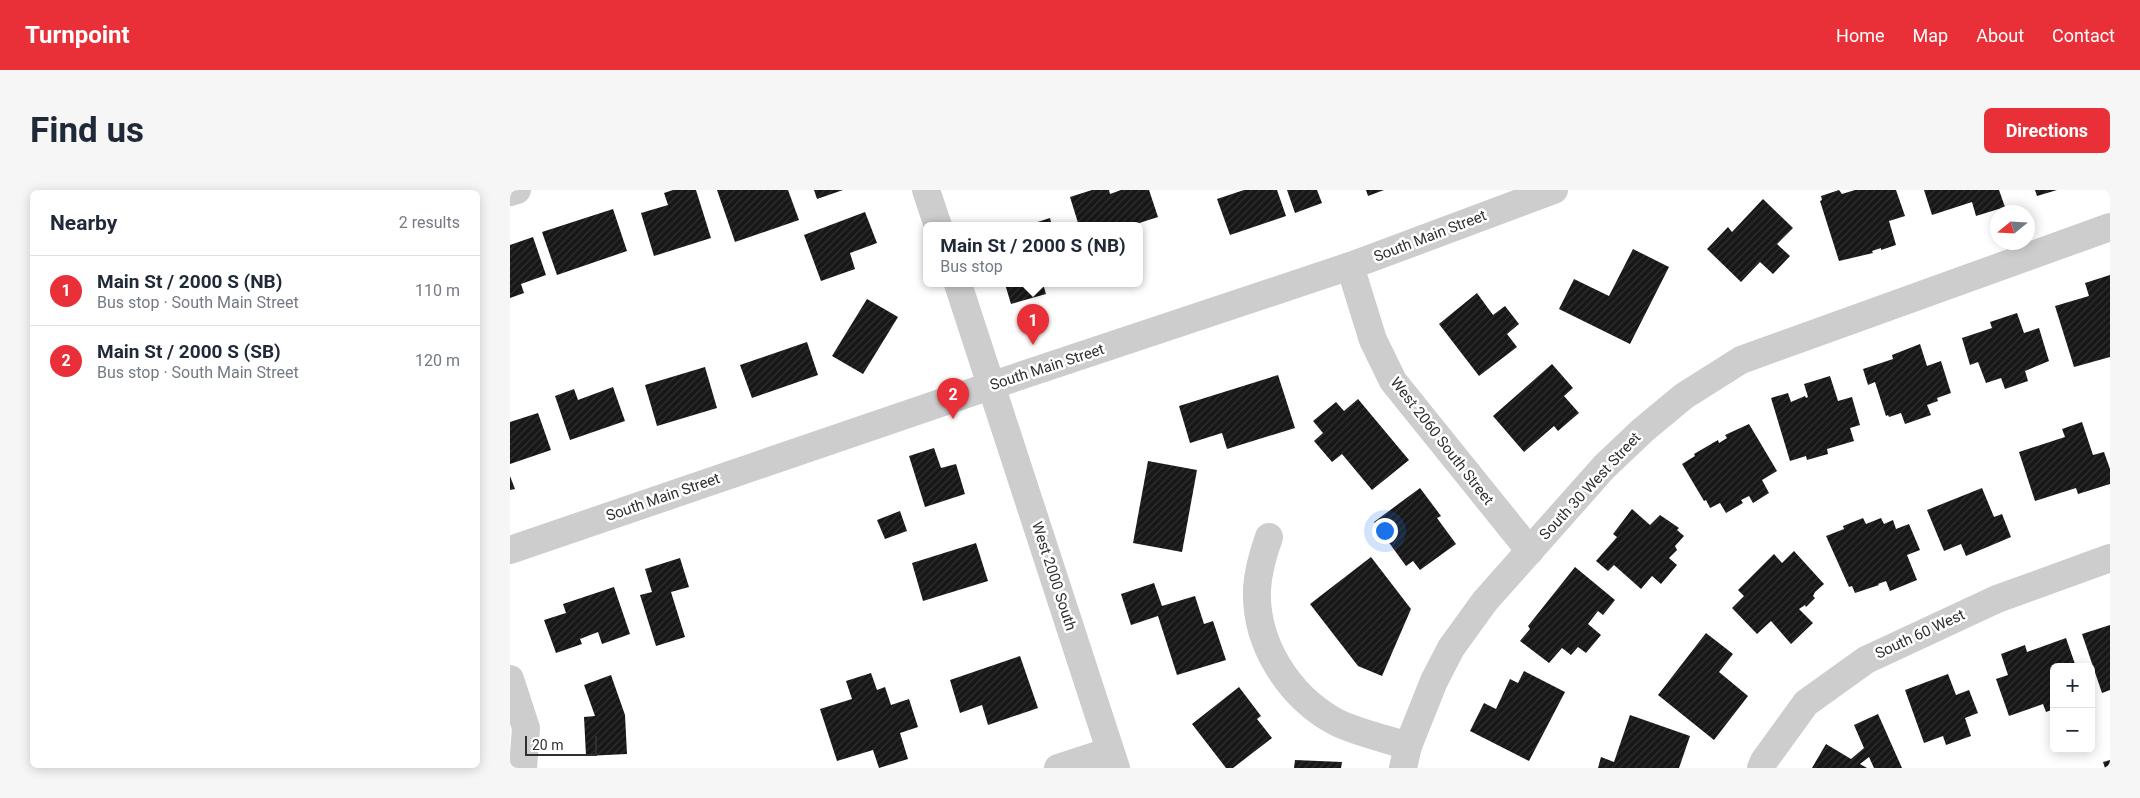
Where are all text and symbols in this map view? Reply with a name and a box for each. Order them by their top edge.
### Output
text: Turnpoint [25,21,130,49]
text: Home [1836,25,1885,46]
text: Map [1913,25,1948,46]
text: About [1976,25,2024,46]
text: Contact [2052,25,2115,46]
button: Directions [1984,108,2110,153]
text: Find us [30,110,144,151]
north arrow [1990,205,2035,250]
street label: South Main Street [1371,206,1489,266]
text: Nearby [50,211,117,235]
text: 2 results [399,213,460,232]
popup [923,222,1143,287]
text: Main St / 2000 S (NB) [940,234,1126,257]
text: Bus stop [940,257,1003,276]
text: Main St / 2000 S (NB) [97,270,282,293]
text: 1 [61,281,71,300]
text: 110 m [415,281,460,300]
text: Bus stop · South Main Street [97,293,299,312]
pin: 1 [1017,304,1049,345]
text: Main St / 2000 S (SB) [97,340,281,363]
street label: South Main Street [988,340,1106,394]
text: 2 [61,351,71,370]
text: 120 m [415,351,460,370]
text: Bus stop · South Main Street [97,363,299,382]
street label: West 2060 South Street [1387,374,1497,508]
pin: 2 [937,378,969,419]
street label: South 30 West Street [1536,429,1644,543]
street label: South Main Street [604,469,722,525]
your location [1372,518,1398,544]
street label: West 2000 South [1028,519,1080,633]
street label: South 60 West [1872,605,1968,663]
map controls [2050,663,2095,753]
button: + [2050,663,2095,708]
button: − [2050,708,2095,753]
scale bar [525,733,598,756]
text: 20 m [532,737,564,753]

